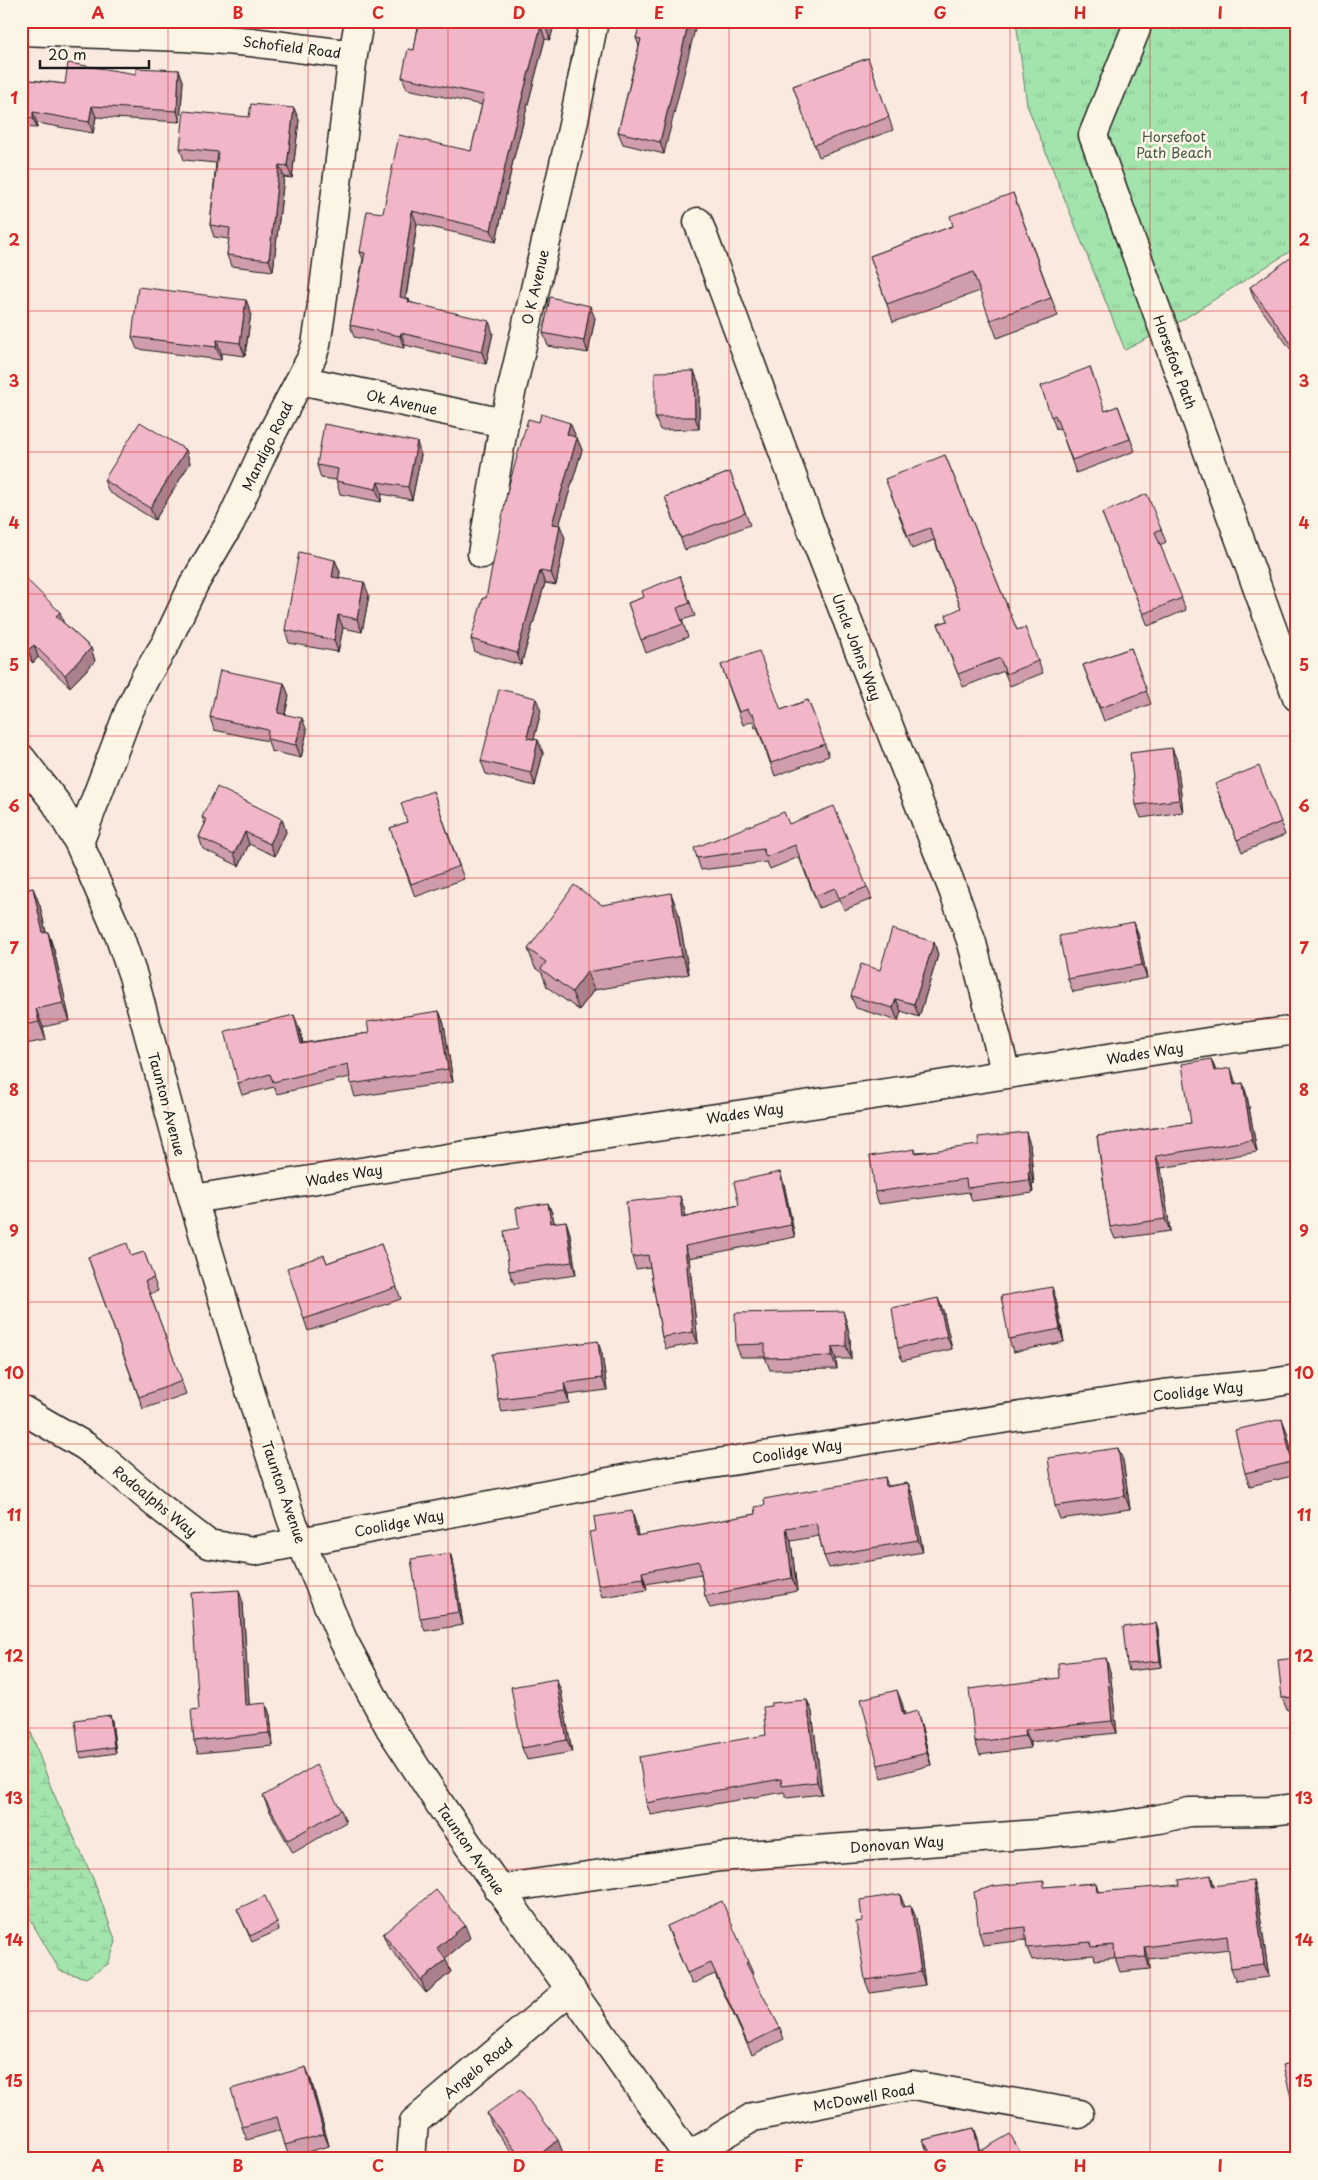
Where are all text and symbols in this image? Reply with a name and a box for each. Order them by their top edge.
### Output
text: A [92,0,105,24]
text: B [233,0,244,24]
text: C [372,0,384,24]
text: D [513,0,525,24]
text: E [654,0,664,24]
text: F [794,0,804,24]
text: G [933,0,947,24]
text: H [1074,0,1086,24]
text: I [1217,0,1223,24]
street label: Schofield Road [242,31,342,63]
scale bar [40,38,149,70]
text: 20 m [48,42,87,65]
text: 1 [10,85,18,109]
text: 1 [1300,85,1308,109]
park label: Horsefoot Path Beach [1136,126,1212,163]
text: 2 [8,227,20,251]
text: 2 [1298,227,1310,251]
street label: O K Avenue [516,247,554,327]
street label: Horsefoot Path [1148,312,1202,412]
text: 3 [9,368,19,392]
text: 3 [1299,368,1309,392]
street label: Ok Avenue [364,384,440,420]
street label: Mandigo Road [236,398,298,494]
text: 4 [9,510,20,534]
text: 4 [1299,510,1310,534]
street label: Uncle Johns Way [827,590,887,704]
text: 5 [9,652,19,676]
text: 5 [1299,652,1309,676]
text: 6 [8,793,20,817]
text: 6 [1298,793,1310,817]
text: 7 [9,935,19,959]
text: 7 [1299,935,1309,959]
street label: Wades Way [1105,1037,1185,1069]
street label: Taunton Avenue [143,1050,191,1159]
text: 8 [9,1077,19,1101]
text: 8 [1299,1077,1309,1101]
street label: Wades Way [705,1097,785,1129]
street label: Wades Way [304,1159,384,1191]
text: 9 [9,1218,19,1242]
text: 9 [1299,1218,1309,1242]
text: 10 [4,1360,24,1384]
text: 10 [1294,1360,1314,1384]
street label: Coolidge Way [1152,1376,1244,1406]
street label: Coolidge Way [751,1434,843,1468]
street label: Taunton Avenue [257,1438,311,1546]
street label: Rodoalphs Way [108,1460,202,1542]
text: 11 [7,1502,21,1526]
text: 11 [1297,1502,1311,1526]
street label: Coolidge Way [352,1504,446,1542]
text: 12 [5,1643,23,1667]
text: 12 [1295,1643,1313,1667]
text: 13 [5,1785,23,1809]
text: 13 [1295,1785,1313,1809]
street label: Taunton Avenue [432,1799,511,1899]
street label: Donovan Way [849,1830,945,1858]
text: 14 [5,1927,23,1951]
text: 14 [1295,1927,1313,1951]
street label: Angelo Road [439,2033,517,2103]
text: 15 [5,2068,23,2092]
text: 15 [1295,2068,1313,2092]
street label: McDowell Road [811,2078,917,2116]
text: A [92,2153,105,2177]
text: B [233,2153,244,2177]
text: C [372,2153,384,2177]
text: D [513,2153,525,2177]
text: E [654,2153,664,2177]
text: F [794,2153,804,2177]
text: G [933,2153,947,2177]
text: H [1074,2153,1086,2177]
text: I [1217,2153,1223,2177]

